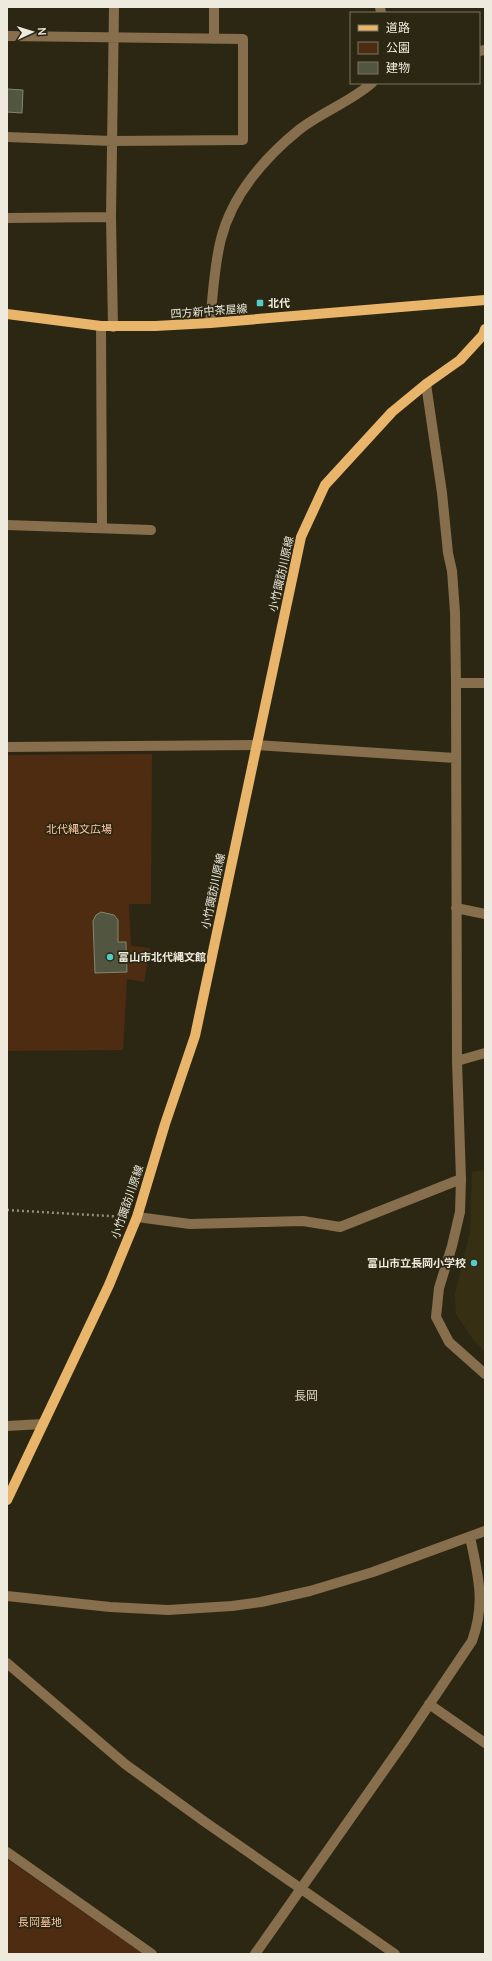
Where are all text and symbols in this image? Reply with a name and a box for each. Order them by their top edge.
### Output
north arrow [12,12,52,52]
legend [350,12,480,84]
text: 道路 [386,19,410,36]
text: N [35,27,50,36]
text: 公園 [386,39,410,56]
text: 建物 [386,59,410,76]
place label: 北代 [268,295,290,310]
marker: 北代 [255,298,265,308]
street label: 四方新中茶屋線 [170,300,248,321]
street label: 小竹諏訪川原線 [265,535,296,613]
park label: 北代縄文広場 [46,821,112,836]
street label: 小竹諏訪川原線 [197,852,228,930]
place label: 富山市北代縄文館 [118,949,206,964]
marker: 富山市北代縄文館 [105,952,115,962]
street label: 小竹諏訪川原線 [107,1163,146,1241]
place label: 富山市立長岡小学校 [367,1255,466,1270]
marker: 富山市立長岡小学校 [469,1258,479,1268]
district label: 長岡 [294,1387,318,1404]
park label: 長岡墓地 [18,1914,62,1929]

